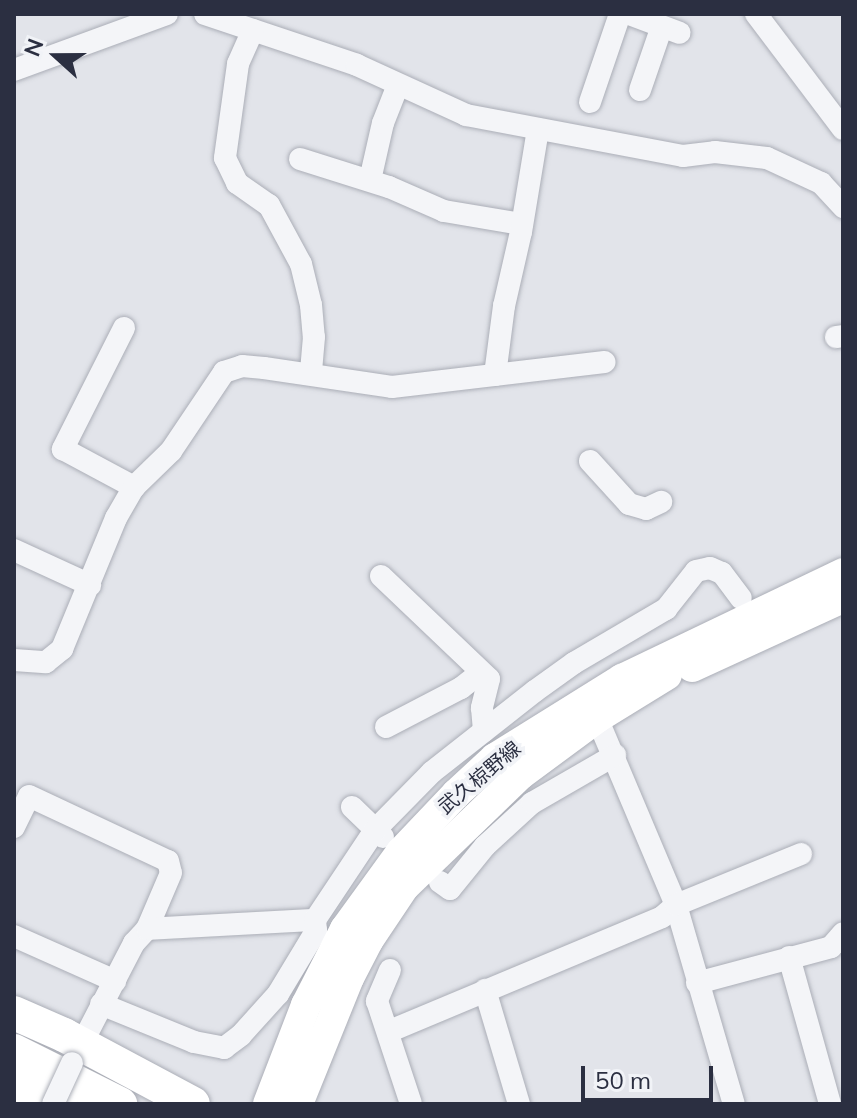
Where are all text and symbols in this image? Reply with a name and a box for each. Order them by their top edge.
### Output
north arrow [16,16,96,96]
text: N [18,35,50,60]
street label: 武久椋野線 [433,736,525,818]
scale bar [585,1050,717,1100]
text: 50 m [595,1065,651,1095]

